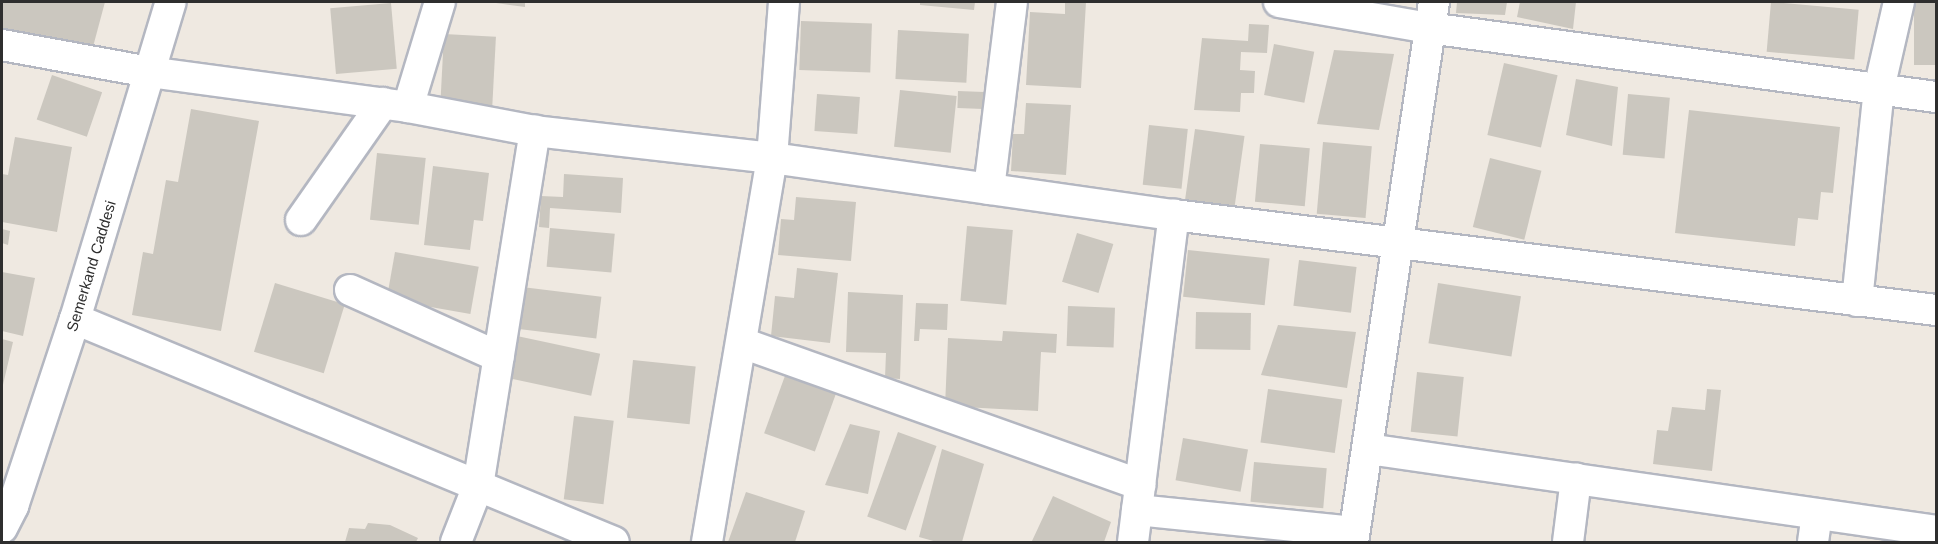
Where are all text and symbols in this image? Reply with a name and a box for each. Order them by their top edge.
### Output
street label: Semerkand Caddesi [63,198,119,334]

